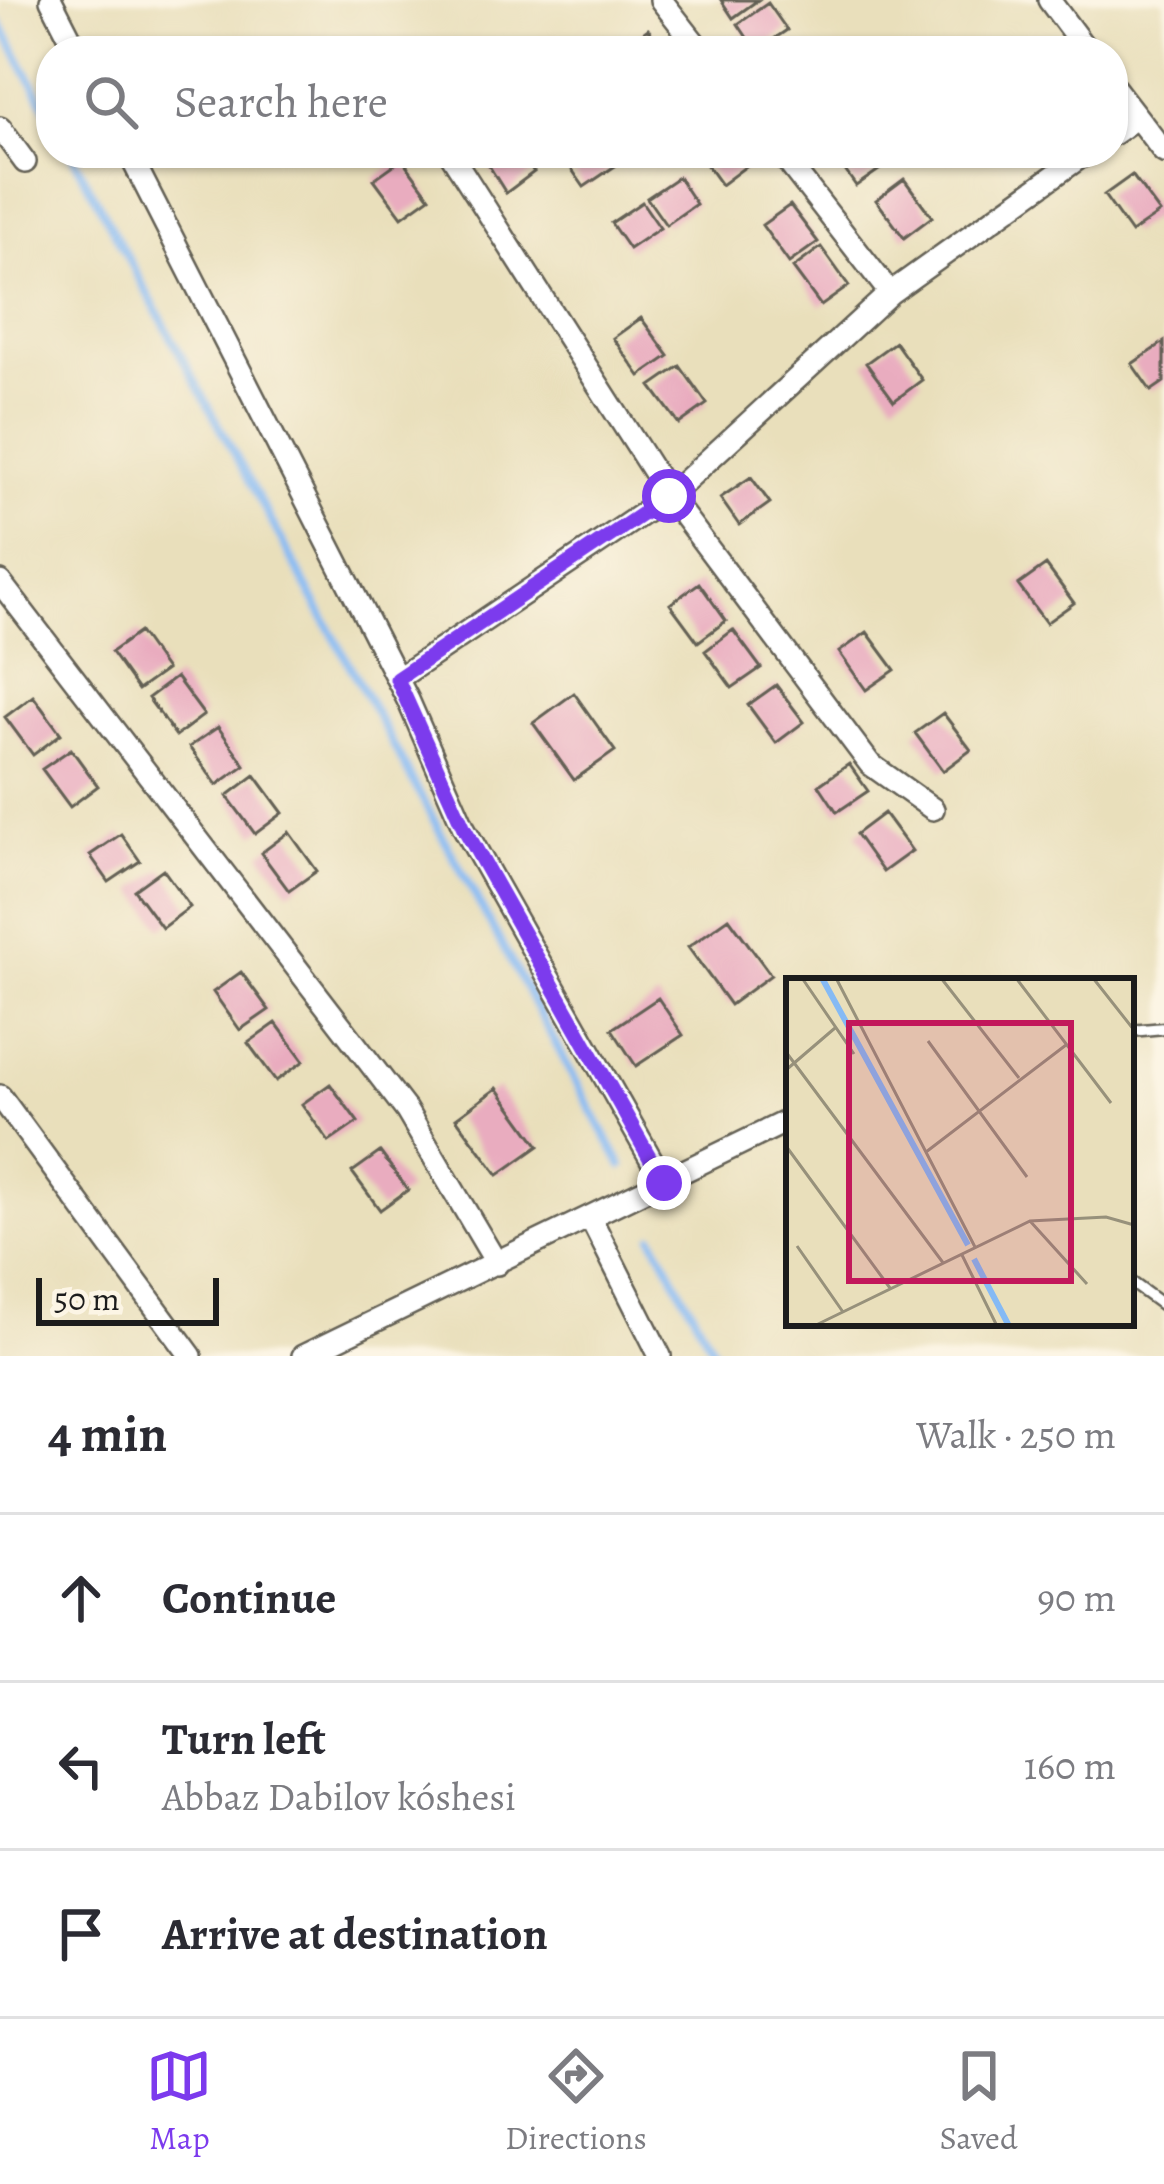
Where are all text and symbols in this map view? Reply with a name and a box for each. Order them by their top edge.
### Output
search box [36,36,1128,168]
icon: search [78,69,144,135]
text: Search here [174,71,388,133]
route start [642,469,696,523]
inset map [786,978,1134,1326]
route end [637,1156,691,1210]
scale bar [36,1272,219,1325]
text: 50 m [54,1276,120,1321]
text: 4 min [48,1399,167,1469]
text: Walk · 250 m [916,1408,1116,1461]
icon: ahead [48,1565,114,1631]
text: Continue [162,1567,336,1629]
text: 90 m [1037,1571,1116,1624]
text: Turn left [162,1708,326,1770]
icon: left [48,1733,114,1799]
text: 160 m [1024,1739,1116,1792]
text: Abbaz Dabilov kóshesi [162,1770,516,1823]
icon: arrive [48,1901,114,1967]
text: Arrive at destination [162,1903,548,1965]
tab: Map [146,2043,212,2160]
tab: Directions [505,2043,647,2160]
tab: Saved [939,2043,1018,2160]

